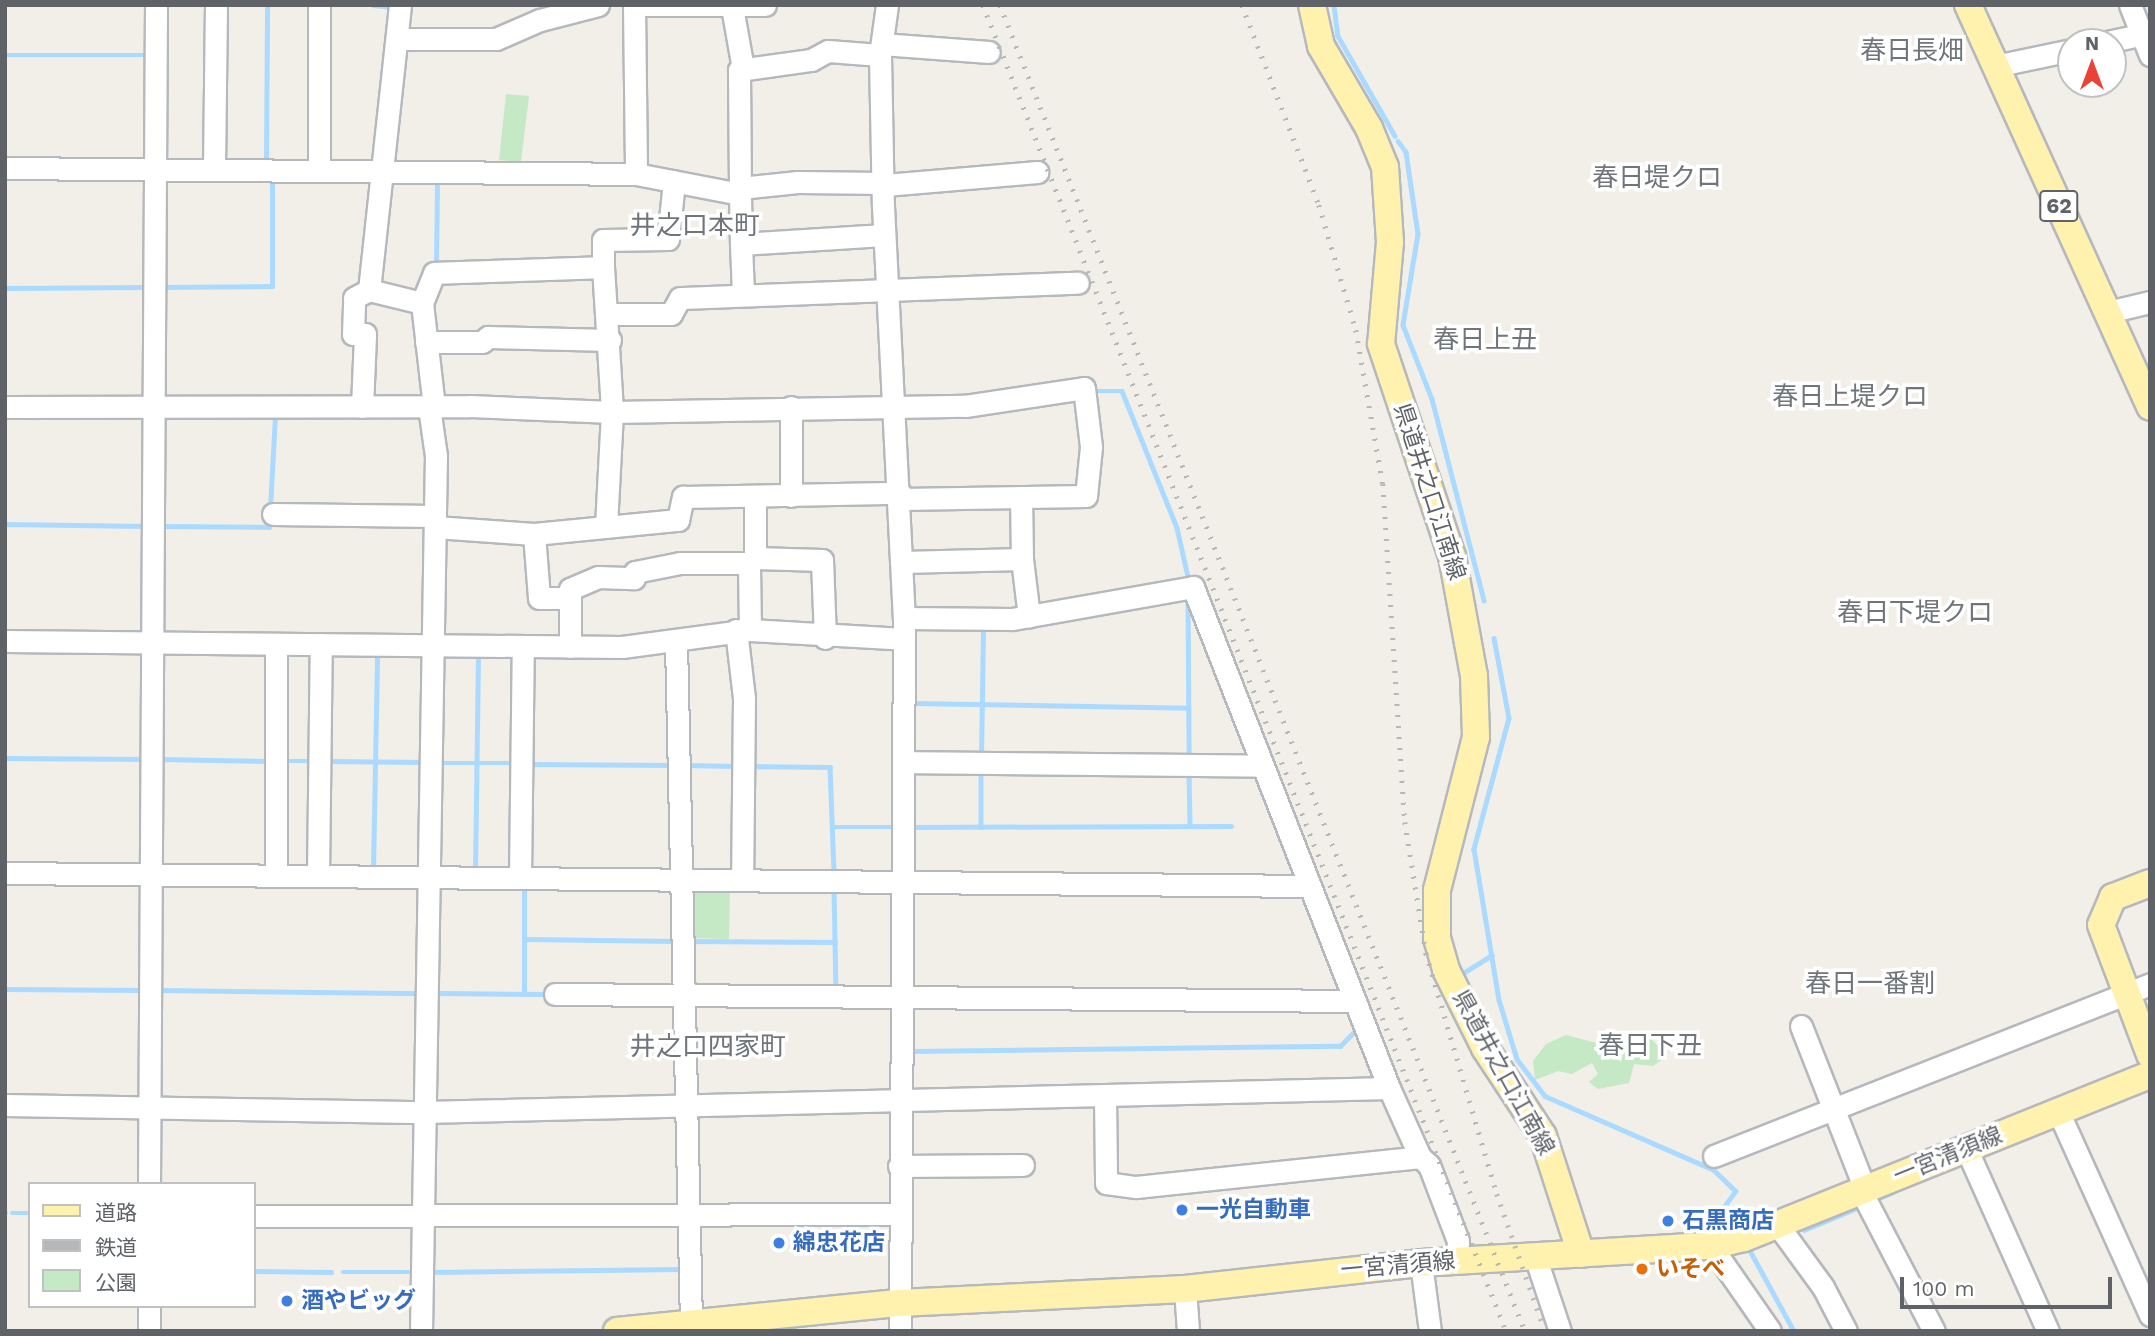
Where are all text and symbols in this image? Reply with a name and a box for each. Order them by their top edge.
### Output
north arrow [2057,28,2127,98]
text: N [2085,32,2099,55]
district label: 春日長畑 [1860,35,1964,67]
district label: 春日堤クロ [1592,162,1722,194]
road number: 62 [2038,188,2080,224]
district label: 井之口本町 [630,210,760,242]
district label: 春日上丑 [1433,324,1537,356]
district label: 春日上堤クロ [1772,381,1928,413]
street label: 県道井之口江南線 [1387,400,1471,584]
district label: 春日下堤クロ [1837,597,1993,629]
district label: 春日一番割 [1805,968,1935,1000]
street label: 県道井之口江南線 [1446,986,1560,1160]
district label: 春日下丑 [1598,1030,1702,1062]
district label: 井之口四家町 [630,1031,786,1063]
street label: 一宮清須線 [1890,1122,2006,1190]
legend [28,1182,256,1308]
place label: 一光自動車 [1196,1196,1311,1224]
text: 道路 [95,1200,137,1225]
marker: 一光自動車 [1174,1202,1190,1218]
place label: 石黒商店 [1682,1207,1774,1235]
marker: 石黒商店 [1660,1213,1676,1229]
place label: 綿忠花店 [793,1229,885,1257]
text: 鉄道 [95,1235,137,1260]
marker: 綿忠花店 [771,1235,787,1251]
street label: 一宮清須線 [1340,1247,1456,1285]
place label: いそべ [1656,1255,1725,1283]
marker: いそべ [1634,1261,1650,1277]
scale bar [1903,1262,2115,1306]
text: 公園 [95,1270,137,1295]
text: 100 m [1913,1276,1975,1301]
place label: 酒やビッグ [301,1287,416,1315]
marker: 酒やビッグ [279,1293,295,1309]

